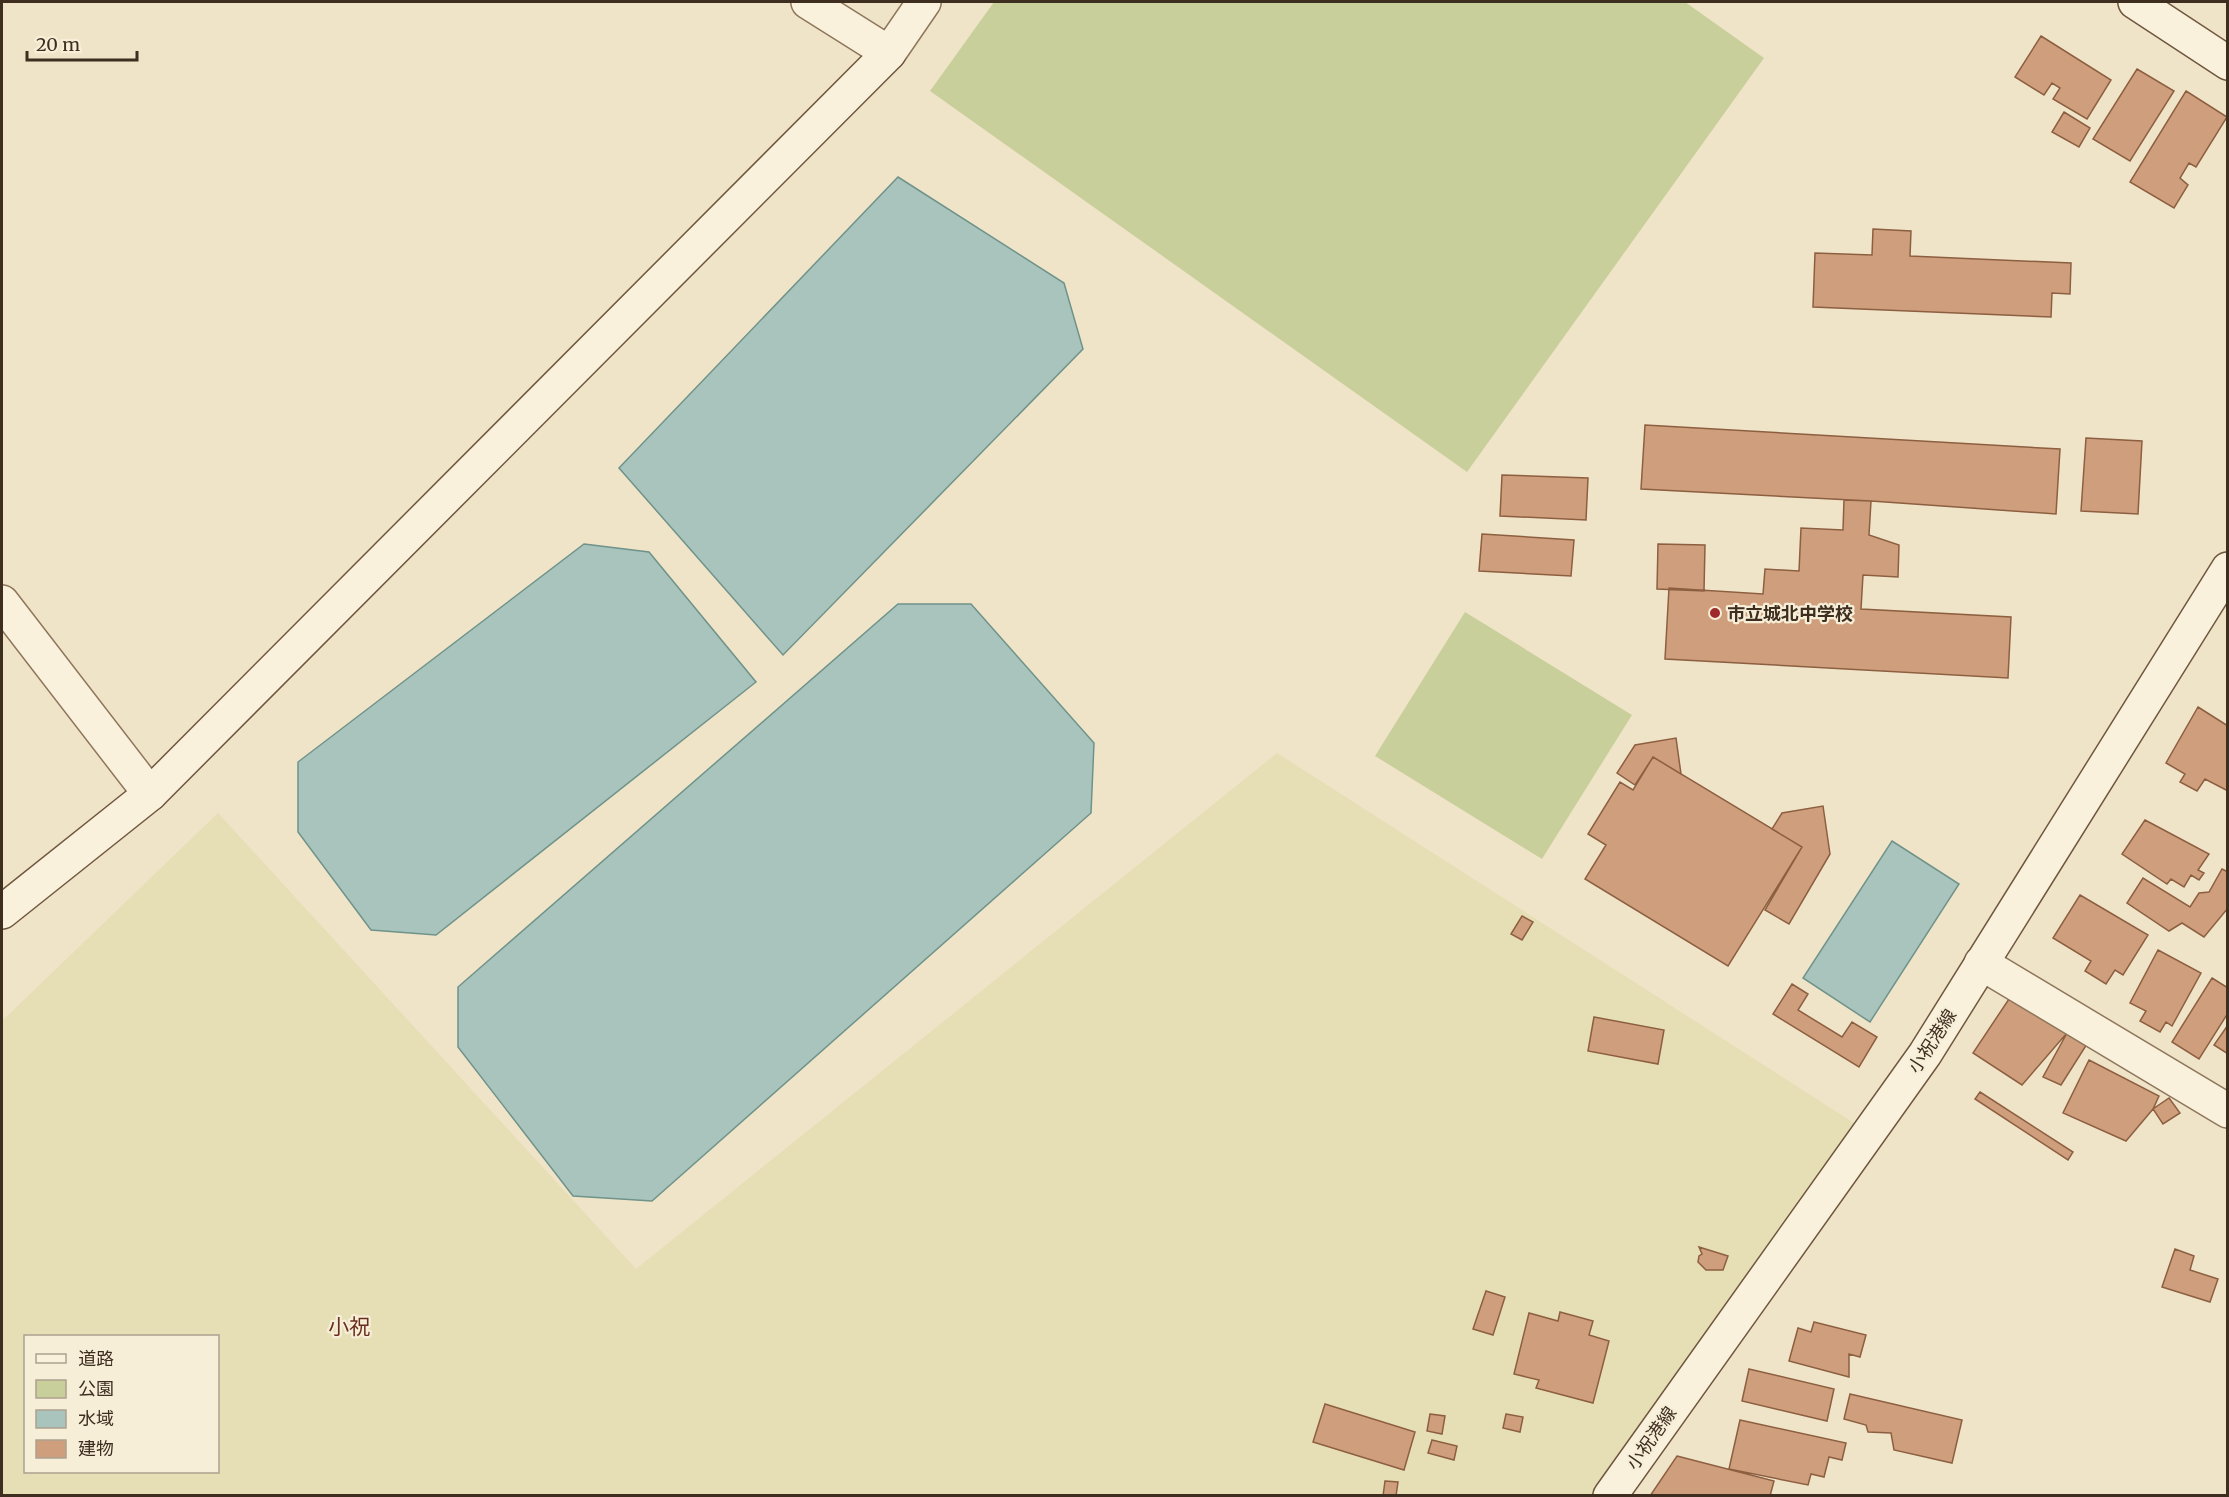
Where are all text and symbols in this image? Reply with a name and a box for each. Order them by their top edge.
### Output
scale bar [27,24,136,62]
text: 20 m [36,33,80,56]
place label: 市立城北中学校 [1727,602,1853,625]
marker: 市立城北中学校 [1708,606,1722,620]
street label: 小祝港線 [1903,1005,1961,1077]
district label: 小祝 [328,1313,370,1340]
legend [24,1335,219,1473]
text: 道路 [78,1347,114,1370]
text: 公園 [78,1377,114,1400]
street label: 小祝港線 [1621,1402,1681,1474]
text: 水域 [78,1407,114,1430]
text: 建物 [78,1437,114,1460]

